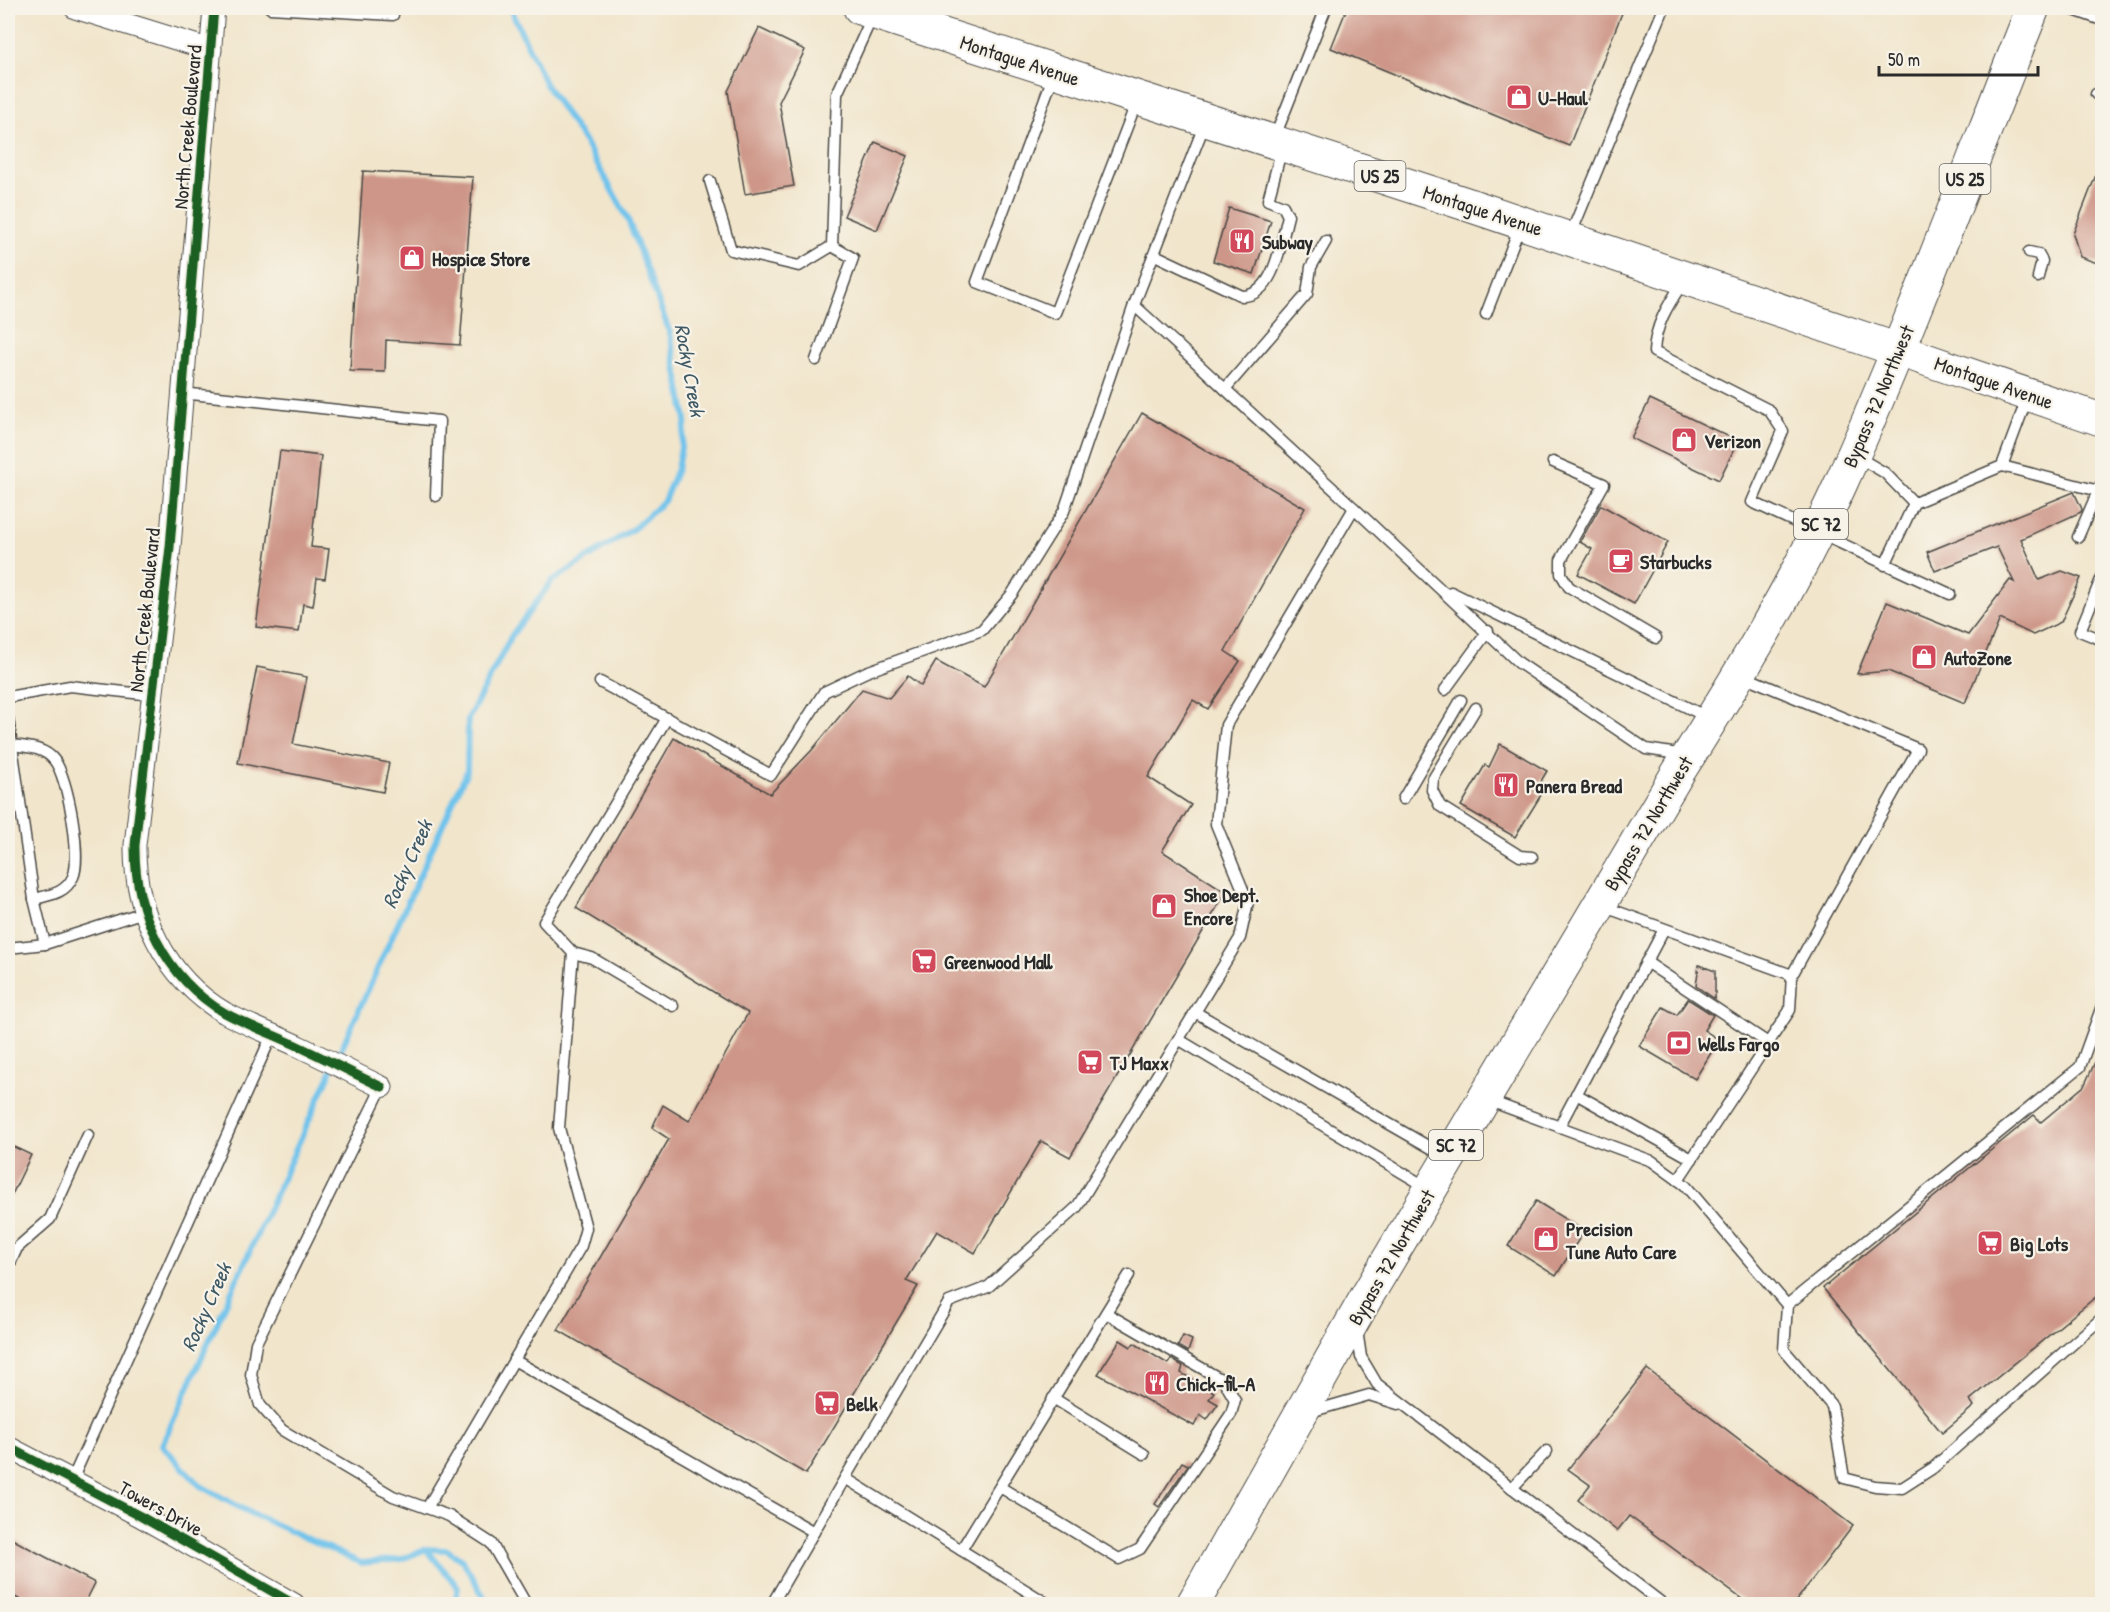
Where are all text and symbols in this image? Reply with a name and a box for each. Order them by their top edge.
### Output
street label: Montague Avenue [957,28,1083,92]
scale bar [1879,39,2038,77]
street label: North Creek Boulevard [166,44,208,210]
text: 50 m [1888,47,1920,72]
shop icon: U-Haul [1504,82,1534,112]
place label: U-Haul [1538,84,1588,111]
road number: US 25 [1354,161,1406,191]
road number: US 25 [1940,164,1990,194]
street label: Montague Avenue [1420,178,1546,242]
restaurant icon: Subway [1227,226,1257,256]
place label: Subway [1262,228,1314,256]
shop icon: Hospice Store [397,243,427,273]
place label: Hospice Store [432,245,530,273]
street label: Bypass 72 Northwest [1836,320,1921,471]
water label: Rocky Creek [668,321,713,421]
street label: Montague Avenue [1931,349,2057,415]
shop icon: Verizon [1669,425,1699,455]
place label: Verizon [1704,427,1761,454]
road number: SC 72 [1794,509,1848,539]
street label: North Creek Boulevard [122,527,166,693]
cafe icon: Starbucks [1606,546,1636,576]
place label: Starbucks [1640,548,1712,575]
shop icon: AutoZone [1909,642,1939,672]
place label: AutoZone [1944,644,2012,671]
street label: Bypass 72 Northwest [1597,750,1699,895]
restaurant icon: Panera Bread [1491,770,1521,800]
place label: Panera Bread [1526,772,1622,799]
water label: Rocky Creek [375,813,440,913]
place label: Shoe Dept. Encore [1184,881,1259,931]
shop icon: Shoe Dept. Encore [1149,891,1179,921]
supermarket icon: Greenwood Mall [909,946,939,976]
place label: Greenwood Mall [944,948,1054,975]
bank icon: Wells Fargo [1664,1028,1694,1058]
place label: Wells Fargo [1698,1030,1779,1058]
supermarket icon: TJ Maxx [1075,1047,1105,1077]
place label: TJ Maxx [1109,1049,1169,1076]
road number: SC 72 [1429,1130,1483,1160]
street label: Bypass 72 Northwest [1341,1183,1441,1330]
place label: Precision Tune Auto Care [1565,1215,1677,1265]
shop icon: Precision Tune Auto Care [1531,1224,1561,1254]
supermarket icon: Big Lots [1975,1228,2005,1258]
place label: Big Lots [2010,1230,2069,1258]
water label: Rocky Creek [174,1256,239,1356]
restaurant icon: Chick-fil-A [1142,1368,1172,1398]
place label: Chick-fil-A [1176,1370,1255,1397]
supermarket icon: Belk [812,1388,842,1418]
place label: Belk [846,1390,878,1417]
street label: Towers Drive [114,1474,208,1542]

